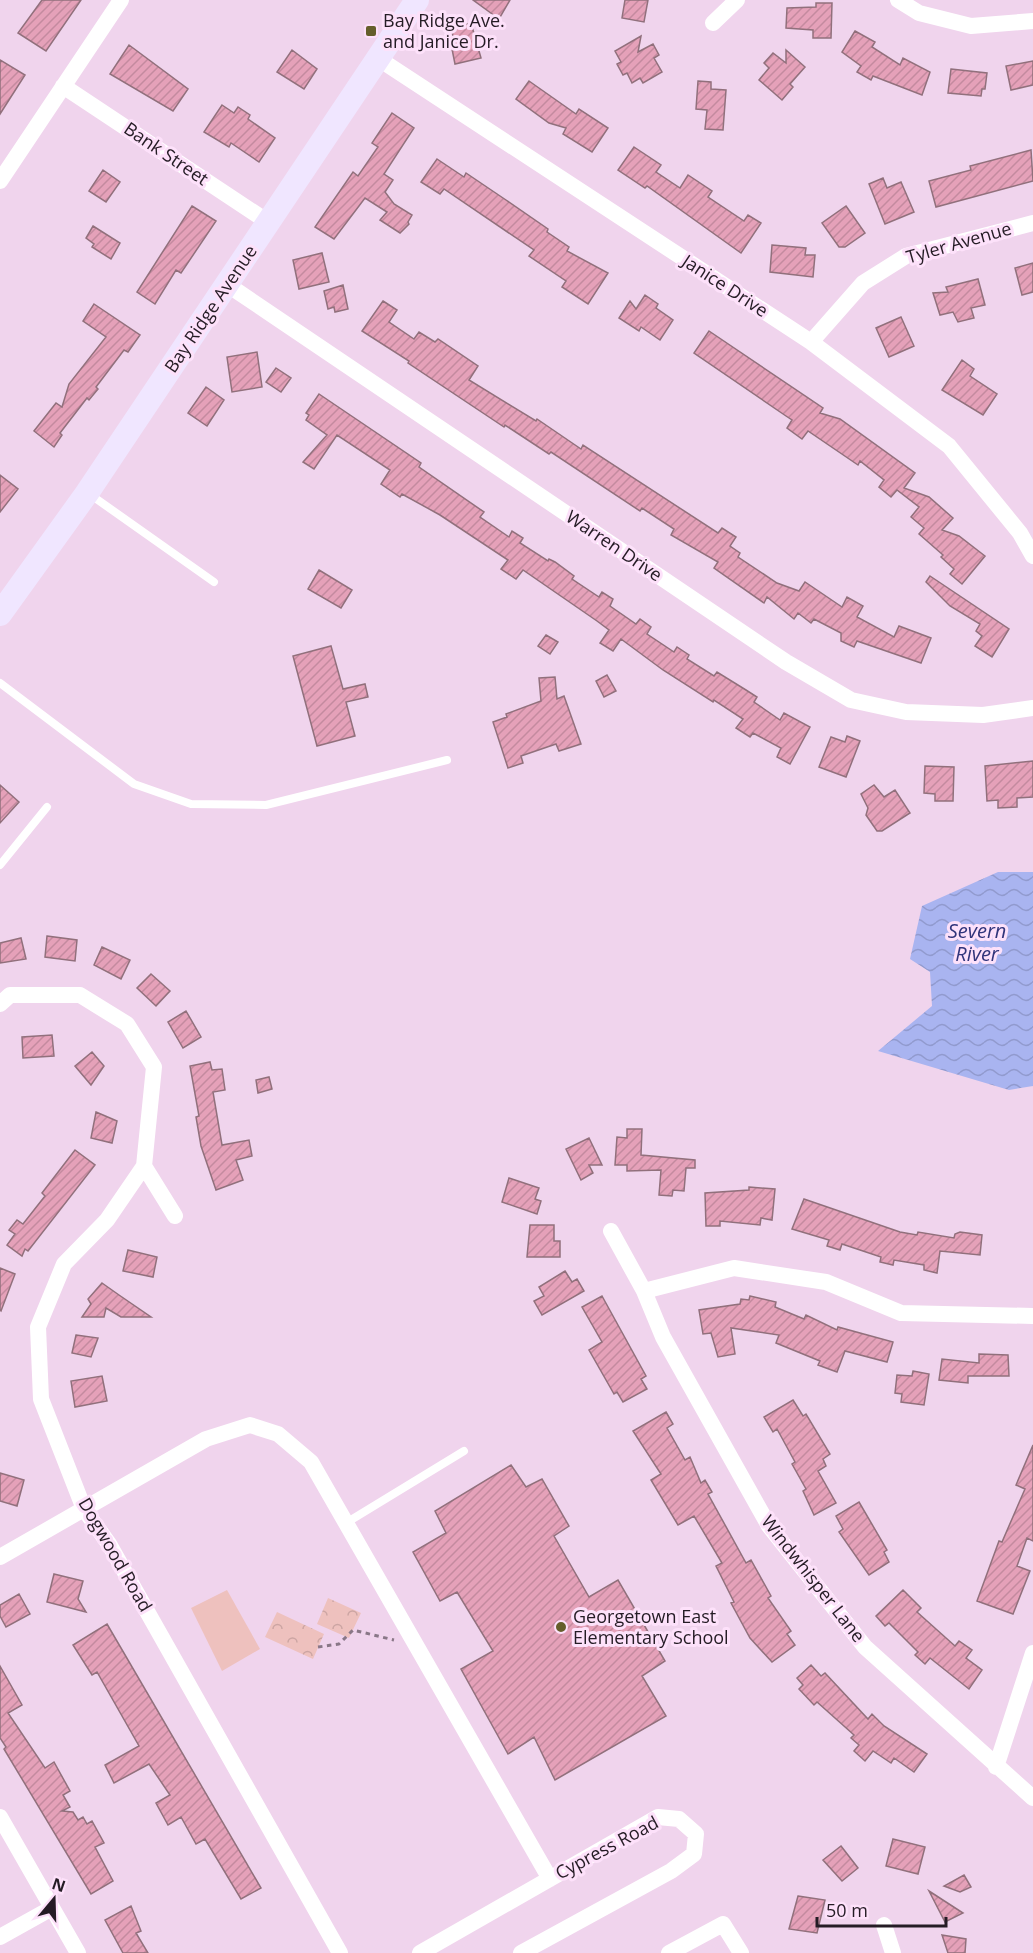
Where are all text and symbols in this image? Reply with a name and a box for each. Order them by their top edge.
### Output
place label: Bay Ridge Ave. and Janice Dr. [383,8,505,53]
marker: Bay Ridge Ave. and Janice Dr. [364,24,378,38]
street label: Bank Street [120,116,214,190]
street label: Tyler Avenue [903,216,1014,268]
street label: Bay Ridge Avenue [159,240,262,377]
street label: Janice Drive [676,247,773,322]
street label: Warren Drive [562,504,667,586]
water label: Severn River [948,917,1006,967]
street label: Dogwood Road [73,1493,158,1616]
street label: Windwhisper Lane [757,1510,871,1647]
place label: Georgetown East Elementary School [573,1604,729,1649]
marker: Georgetown East Elementary School [554,1620,568,1634]
street label: Cypress Road [551,1810,662,1884]
north arrow [24,1869,84,1929]
text: N [49,1872,69,1897]
scale bar [817,1890,946,1928]
text: 50 m [826,1898,868,1922]

